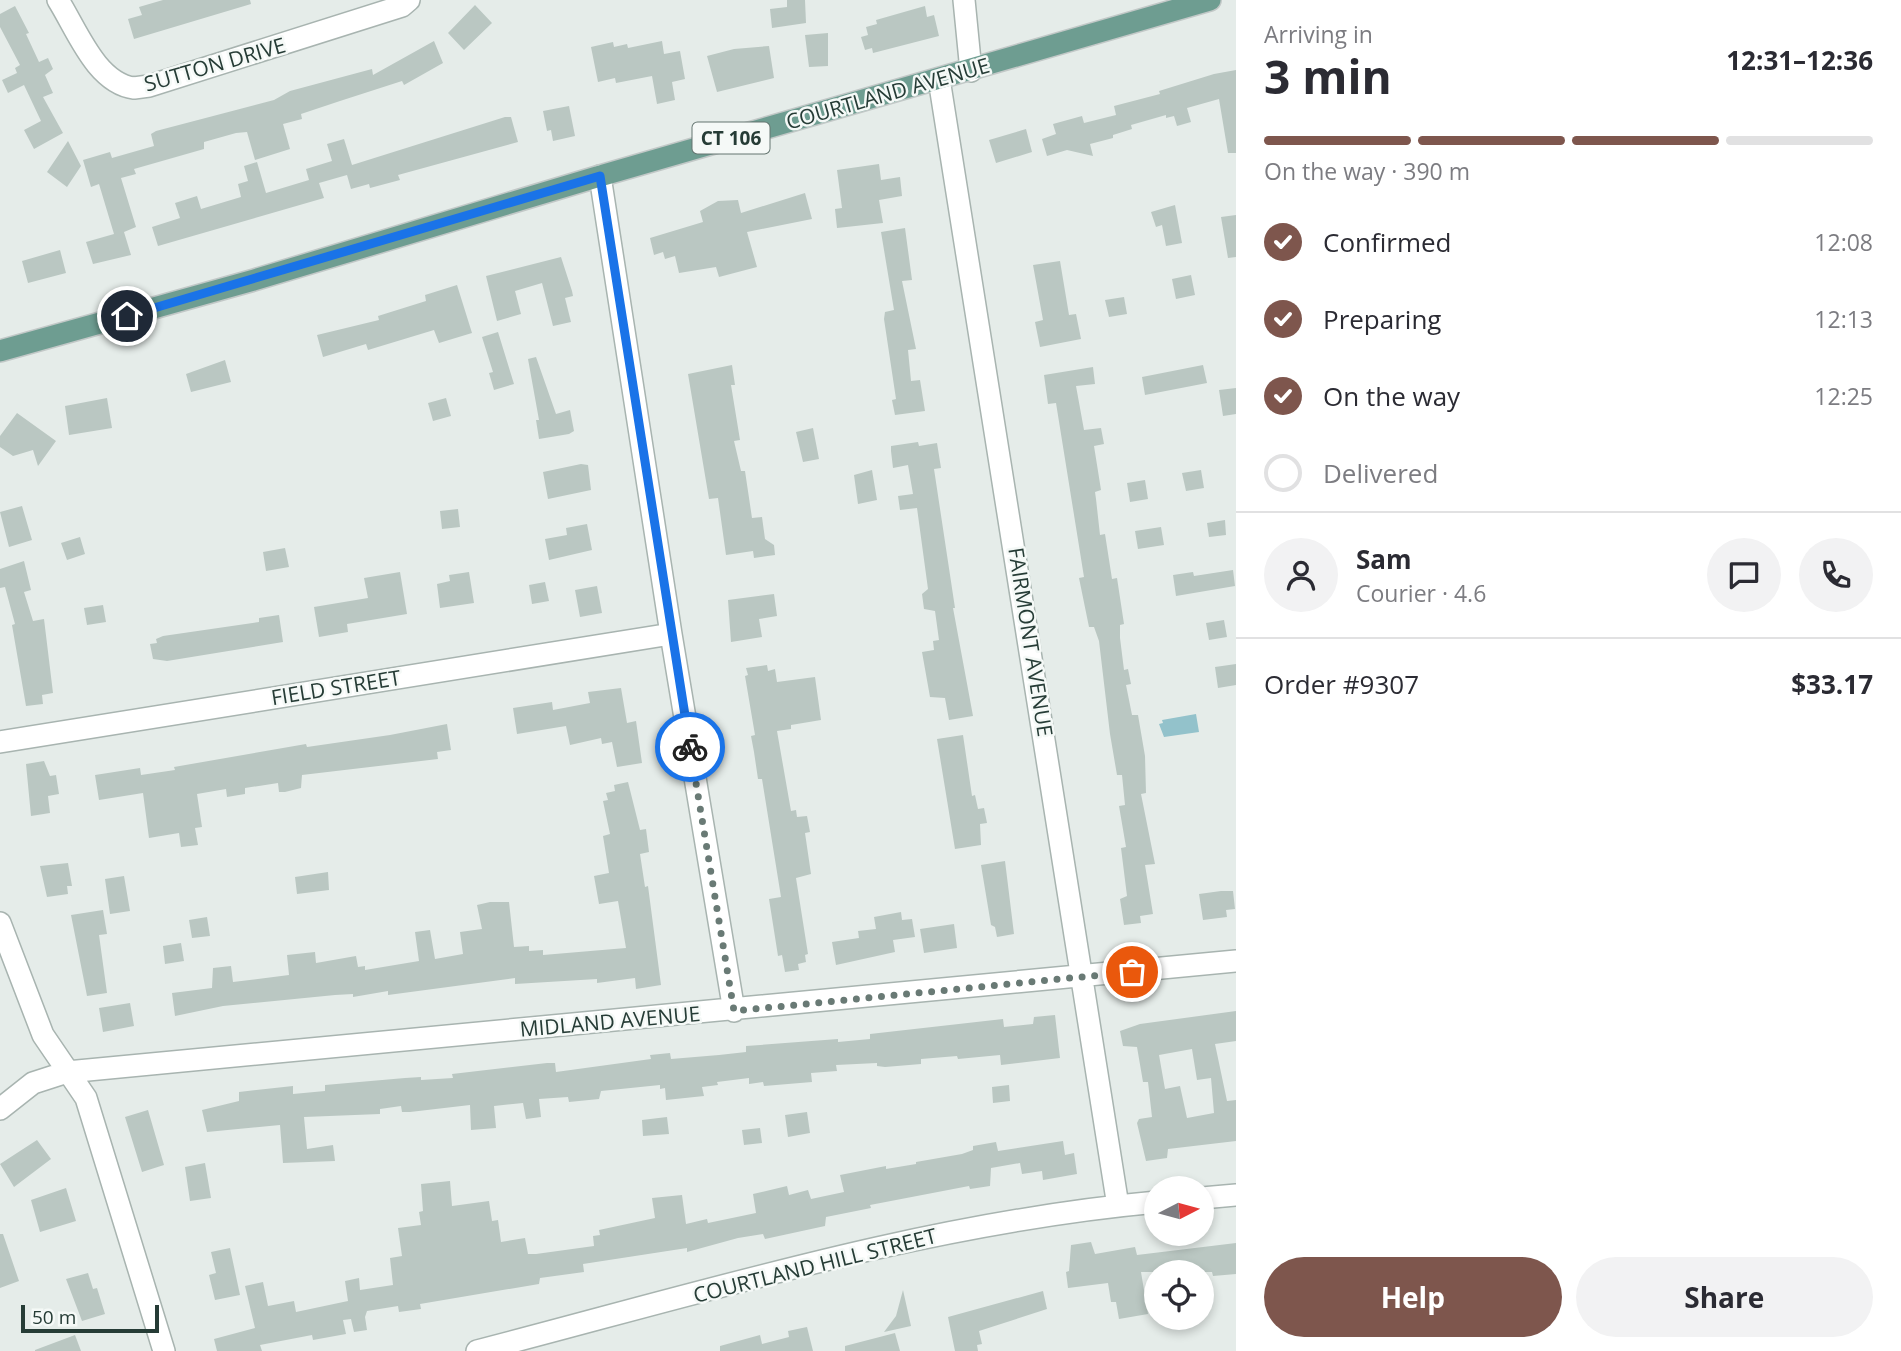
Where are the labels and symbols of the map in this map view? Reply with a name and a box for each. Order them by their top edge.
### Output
street label: SUTTON DRIVE [141,30,289,98]
street label: COURTLAND AVENUE [783,51,993,135]
road number: CT 106 [692,122,770,154]
pin [97,286,157,346]
street label: FAIRMONT AVENUE [1002,545,1060,738]
street label: FIELD STREET [269,663,403,711]
courier [655,712,725,782]
pin [1102,942,1162,1002]
street label: MIDLAND AVENUE [519,999,701,1043]
north arrow [1144,1176,1214,1246]
street label: COURTLAND HILL STREET [690,1221,940,1309]
scale bar [21,1302,159,1334]

